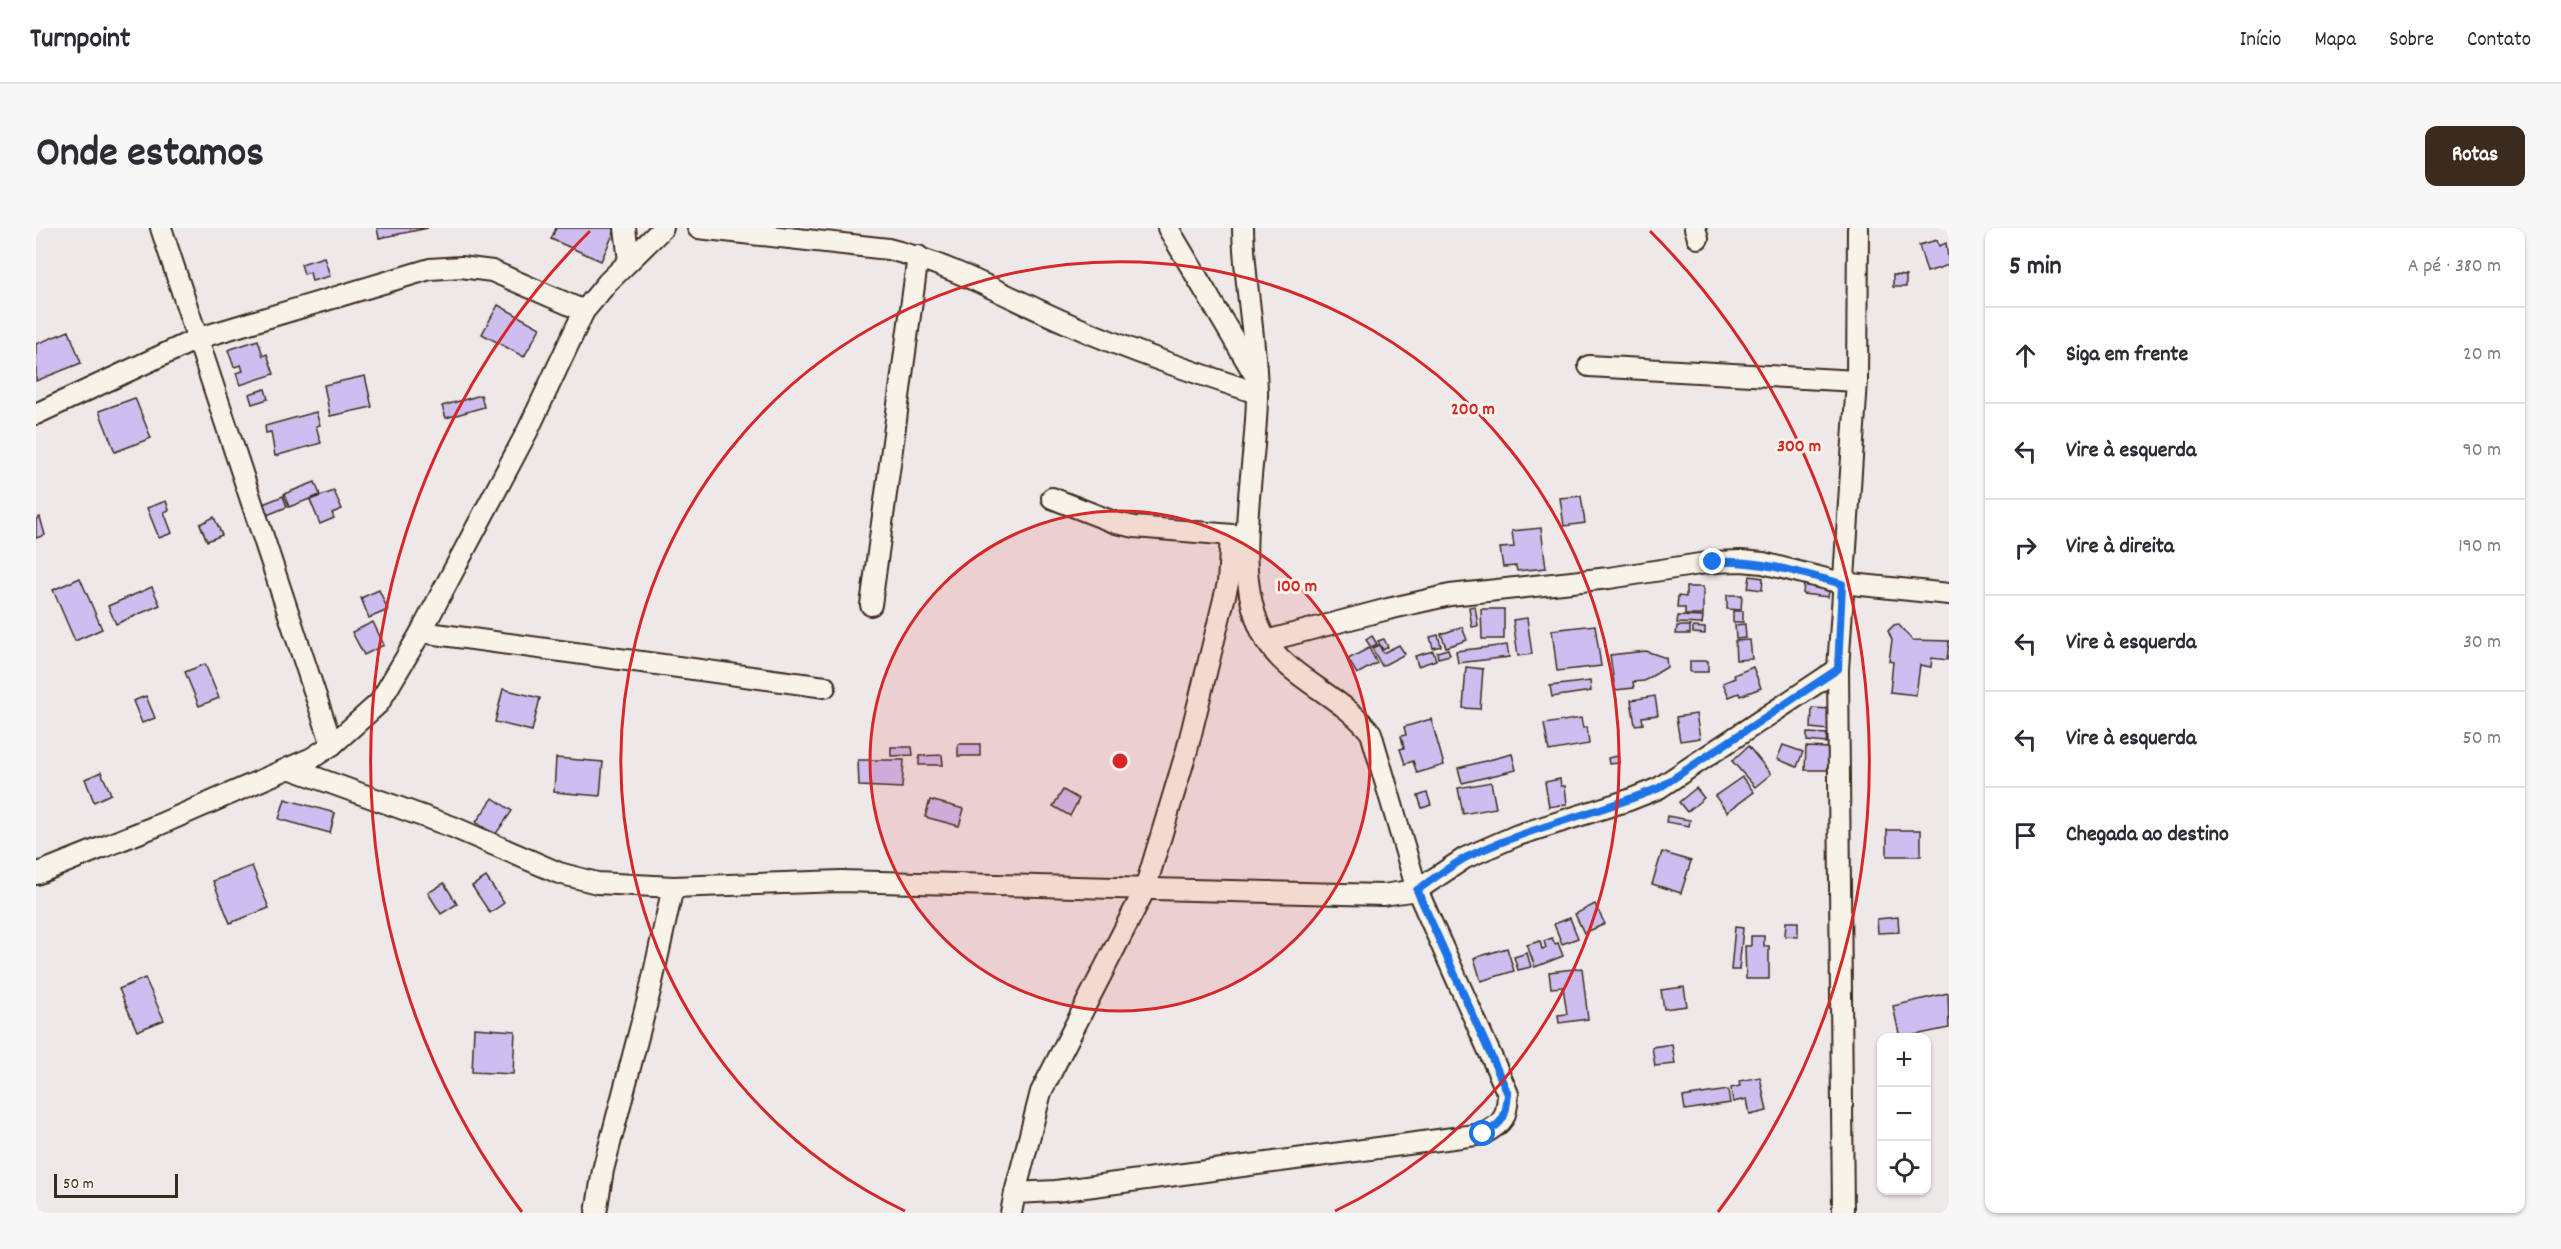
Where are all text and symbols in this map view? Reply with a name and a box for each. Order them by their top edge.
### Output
text: Turnpoint [30,21,130,61]
text: Início [2240,26,2281,56]
text: Mapa [2314,26,2356,56]
text: Sobre [2389,26,2434,56]
text: Contato [2467,26,2531,56]
text: Onde estamos [36,126,264,186]
button: Rotas [2425,126,2525,186]
text: 5 min [2009,249,2062,286]
text: A pé · 380 m [2408,253,2501,281]
icon: ahead [2009,339,2042,372]
text: Siga em frente [2066,340,2188,371]
text: 20 m [2463,341,2501,369]
text: 200 m [1451,398,1495,423]
text: 300 m [1777,435,1821,460]
icon: left [2009,435,2042,468]
text: Vire à esquerda [2066,436,2196,467]
text: 90 m [2463,437,2501,465]
icon: right [2009,531,2042,564]
text: Vire à direita [2066,532,2174,563]
text: 190 m [2458,533,2501,561]
route end [1699,548,1725,574]
text: 100 m [1277,575,1317,600]
icon: left [2009,627,2042,660]
text: Vire à esquerda [2066,628,2196,659]
text: 30 m [2463,629,2501,657]
icon: left [2009,723,2042,756]
text: Vire à esquerda [2066,724,2196,755]
text: 50 m [2463,725,2501,753]
centre of rings [1110,751,1130,771]
icon: arrive [2009,819,2042,852]
text: Chegada ao destino [2066,820,2229,851]
map controls [1877,1033,1931,1195]
button: + [1877,1033,1931,1087]
button: − [1877,1087,1931,1141]
route start [1469,1120,1495,1146]
button: locate [1877,1141,1931,1195]
scale bar [54,1171,178,1198]
text: 50 m [63,1173,94,1196]

